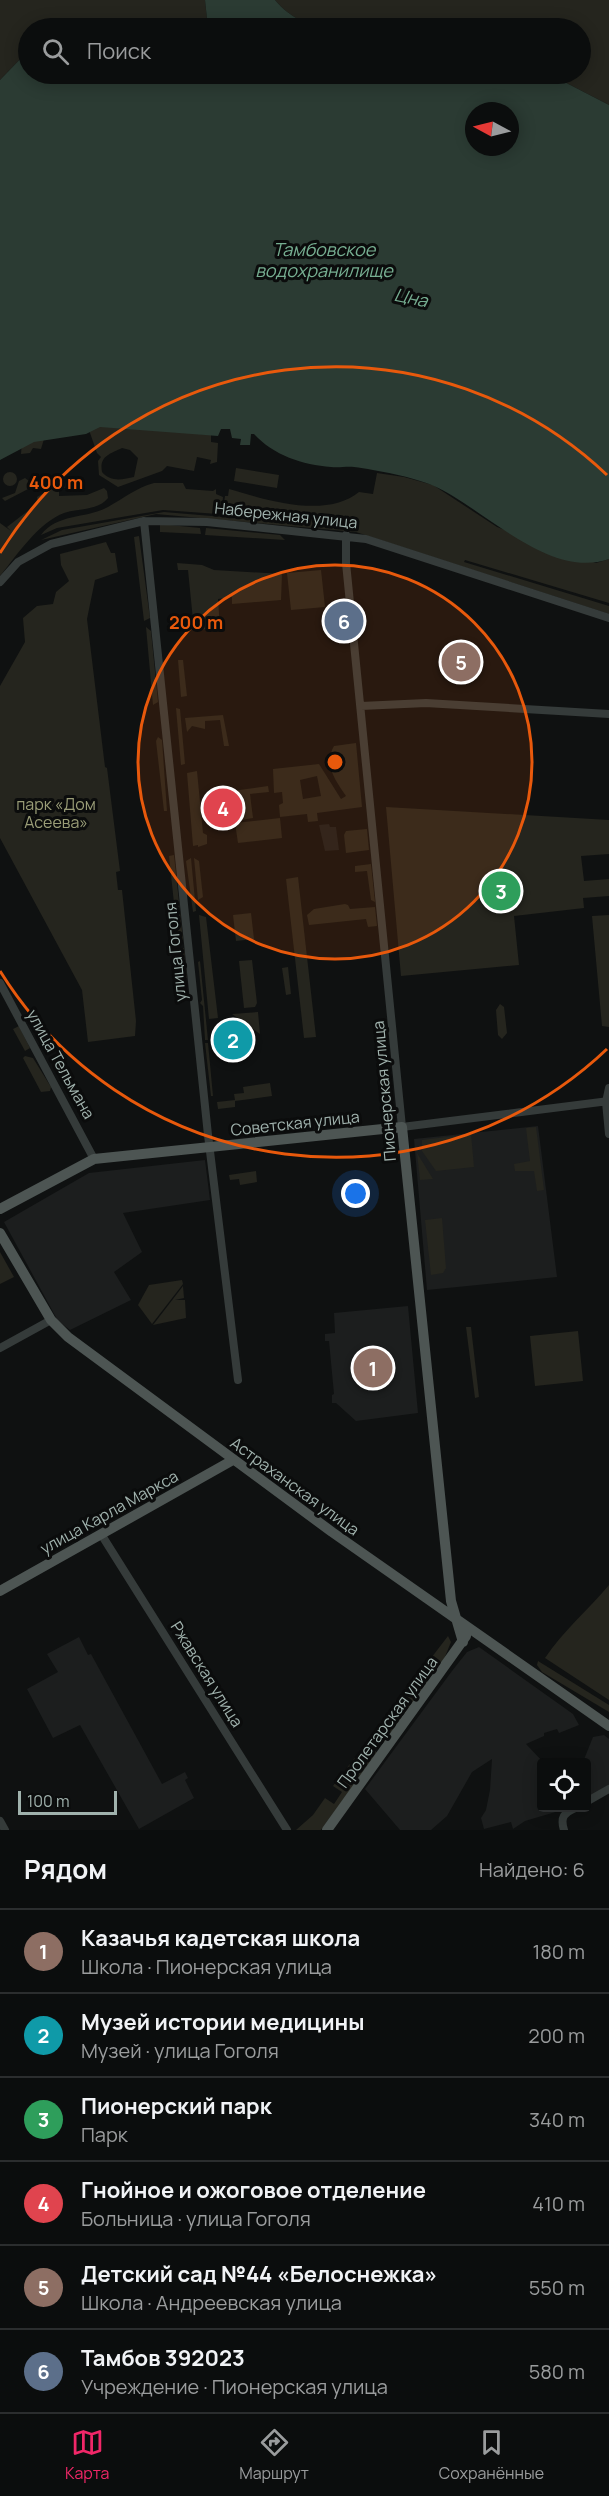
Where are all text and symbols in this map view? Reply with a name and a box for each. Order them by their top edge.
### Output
search box [18,18,591,84]
icon: search [39,35,72,68]
text: Поиск [87,36,151,66]
north arrow [465,102,519,156]
water label: Тамбовское водохранилище [255,237,394,282]
water label: Цна [392,282,431,312]
text: 400 m [29,470,83,494]
street label: Набережная улица [213,497,359,533]
pin: 6 [324,598,364,644]
text: 200 m [169,610,223,634]
pin: 5 [442,640,480,684]
centre of rings [325,752,345,772]
pin: 4 [204,786,242,830]
park label: парк «Дом Асеева» [16,793,96,833]
pin: 3 [482,868,520,914]
street label: улица Гоголя [159,901,191,1003]
street label: улица Тельмана [22,1005,100,1123]
pin: 2 [214,1018,252,1062]
street label: Пионерская улица [367,1020,401,1162]
street label: Советская улица [229,1105,361,1141]
your location [341,1179,370,1208]
pin: 1 [354,1346,392,1390]
street label: Астраханская улица [226,1432,364,1540]
street label: улица Карла Маркса [36,1465,182,1559]
street label: Ржавская улица [166,1617,248,1731]
street label: Пролетарская улица [332,1652,442,1792]
map controls [537,1758,591,1812]
button: locate [537,1758,591,1812]
scale bar [18,1788,117,1816]
text: 100 m [27,1790,70,1812]
text: Рядом [24,1851,107,1887]
text: Найдено: 6 [479,1856,585,1883]
text: Казачья кадетская школа [81,1923,360,1953]
text: 1 [39,1938,48,1965]
text: 180 m [532,1938,585,1965]
text: Школа · Пионерская улица [81,1953,332,1980]
text: Музей истории медицины [81,2007,365,2037]
text: 2 [38,2022,49,2049]
text: 200 m [528,2022,585,2049]
text: Музей · улица Гоголя [81,2037,279,2064]
text: Пионерский парк [81,2091,271,2121]
text: 3 [38,2106,49,2133]
text: 340 m [529,2106,585,2133]
text: Парк [81,2121,128,2148]
text: Гнойное и ожоговое отделение [81,2175,426,2205]
text: 4 [37,2190,50,2217]
text: 410 m [532,2190,585,2217]
text: Больница · улица Гоголя [81,2205,311,2232]
text: Детский сад №44 «Белоснежка» [81,2259,437,2289]
text: 5 [38,2274,49,2301]
text: 550 m [529,2274,585,2301]
text: Школа · Андреевская улица [81,2289,342,2316]
text: Тамбов 392023 [81,2343,245,2373]
text: 6 [37,2358,50,2385]
text: 580 m [529,2358,585,2385]
text: Учреждение · Пионерская улица [81,2373,388,2400]
tab: Карта [65,2426,109,2484]
tab: Маршрут [239,2426,309,2484]
tab: Сохранённые [439,2426,544,2484]

